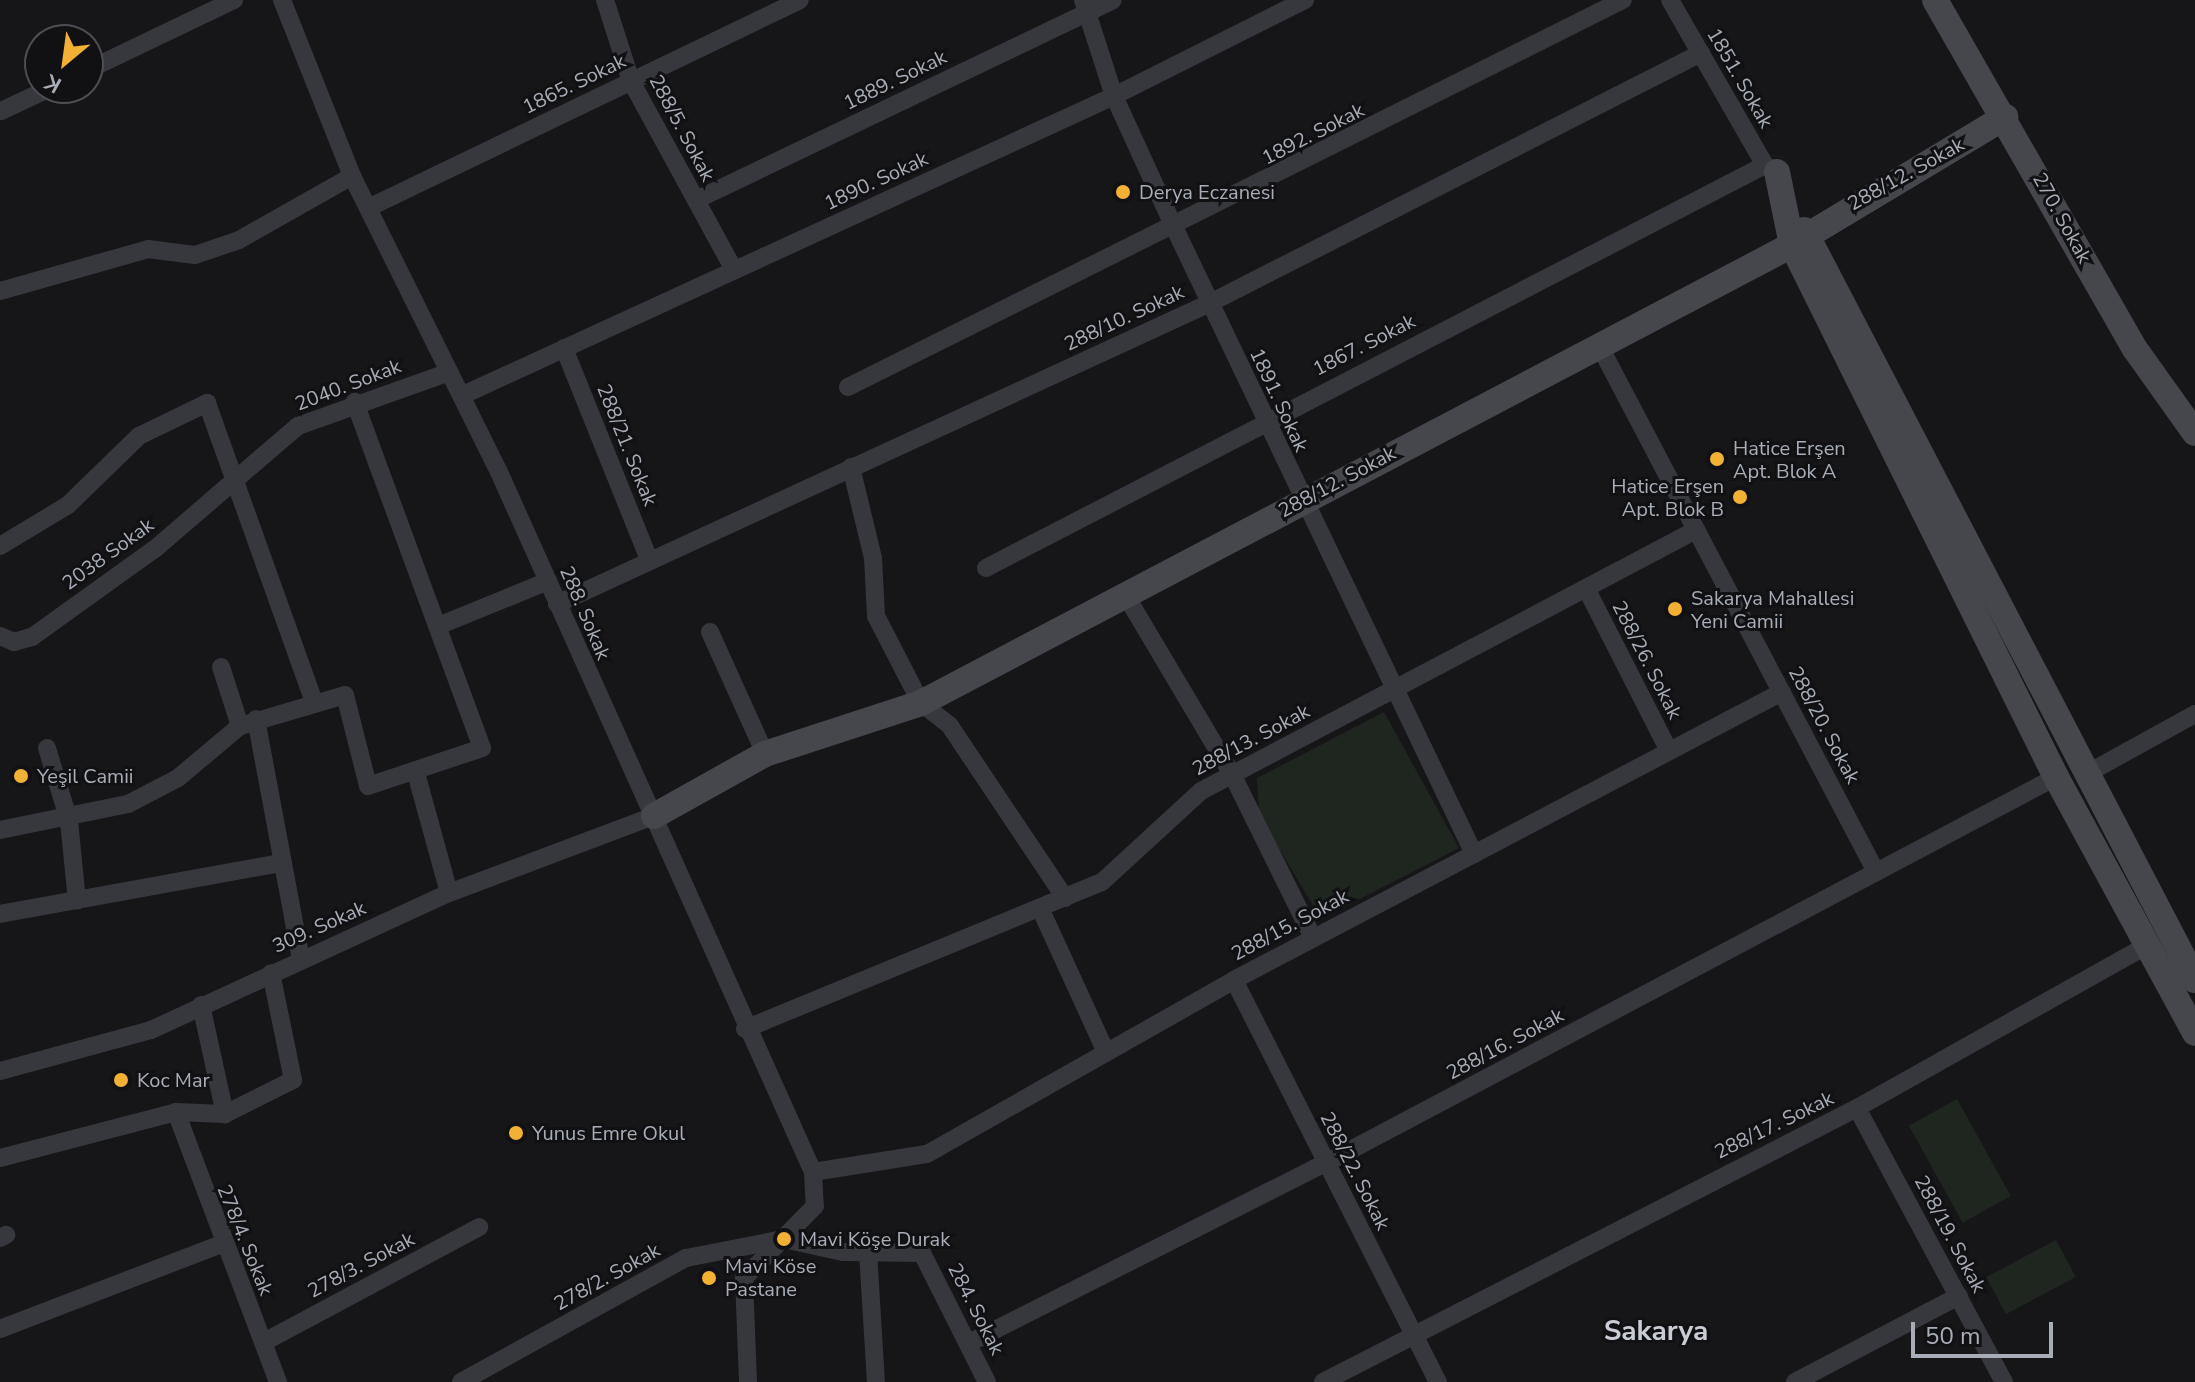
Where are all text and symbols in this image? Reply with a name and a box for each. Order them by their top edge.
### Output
north arrow [24,24,104,104]
street label: 1851. Sokak [1702,24,1778,132]
street label: 1889. Sokak [840,45,950,115]
street label: 1865. Sokak [519,49,629,119]
text: K [40,67,67,100]
street label: 288/5. Sokak [644,71,720,185]
street label: 1892. Sokak [1258,98,1368,170]
street label: 288/12. Sokak [1844,132,1968,216]
street label: 1890. Sokak [820,147,932,215]
street label: 270. Sokak [2027,169,2097,267]
place label: Derya Eczanesi [1139,180,1275,204]
marker: Derya Eczanesi [1114,183,1132,201]
street label: 288/10. Sokak [1060,280,1188,356]
street label: 1867. Sokak [1309,309,1419,381]
street label: 1891. Sokak [1245,344,1313,456]
street label: 2040. Sokak [292,354,404,416]
street label: 288/21. Sokak [592,381,662,509]
place label: Hatice Erşen Apt. Blok A [1733,436,1846,483]
street label: 288/12. Sokak [1274,441,1400,523]
marker: Hatice Erşen Apt. Blok A [1708,450,1726,468]
place label: Hatice Erşen Apt. Blok B [1611,474,1724,521]
marker: Hatice Erşen Apt. Blok B [1731,488,1749,506]
street label: 2038 Sokak [58,513,158,595]
street label: 288. Sokak [554,562,616,664]
place label: Sakarya Mahallesi Yeni Camii [1691,586,1854,633]
street label: 288/26. Sokak [1607,597,1687,723]
marker: Sakarya Mahallesi Yeni Camii [1666,600,1684,618]
street label: 288/20. Sokak [1783,662,1865,788]
street label: 288/13. Sokak [1188,699,1314,781]
place label: Yeşil Camii [37,764,133,788]
marker: Yeşil Camii [12,767,30,785]
street label: 288/15. Sokak [1227,884,1353,966]
street label: 309. Sokak [269,896,369,958]
street label: 288/16. Sokak [1442,1003,1568,1085]
place label: Koc Mar [137,1068,210,1092]
marker: Koc Mar [112,1071,130,1089]
street label: 288/17. Sokak [1711,1086,1837,1164]
street label: 288/22. Sokak [1315,1108,1395,1234]
place label: Yunus Emre Okul [532,1121,685,1145]
marker: Yunus Emre Okul [507,1124,525,1142]
street label: 288/19. Sokak [1909,1171,1991,1297]
street label: 278/4. Sokak [212,1181,278,1299]
street label: 278/3. Sokak [304,1227,418,1303]
place label: Mavi Köşe Durak [800,1227,950,1251]
marker: Mavi Köşe Durak [775,1230,793,1248]
street label: 278/2. Sokak [550,1238,664,1316]
place label: Mavi Köse Pastane [725,1254,816,1301]
street label: 284. Sokak [943,1259,1009,1359]
marker: Mavi Köse Pastane [700,1269,718,1287]
scale bar [1915,1306,2057,1356]
district label: Sakarya [1604,1314,1708,1348]
text: 50 m [1925,1320,1981,1352]

